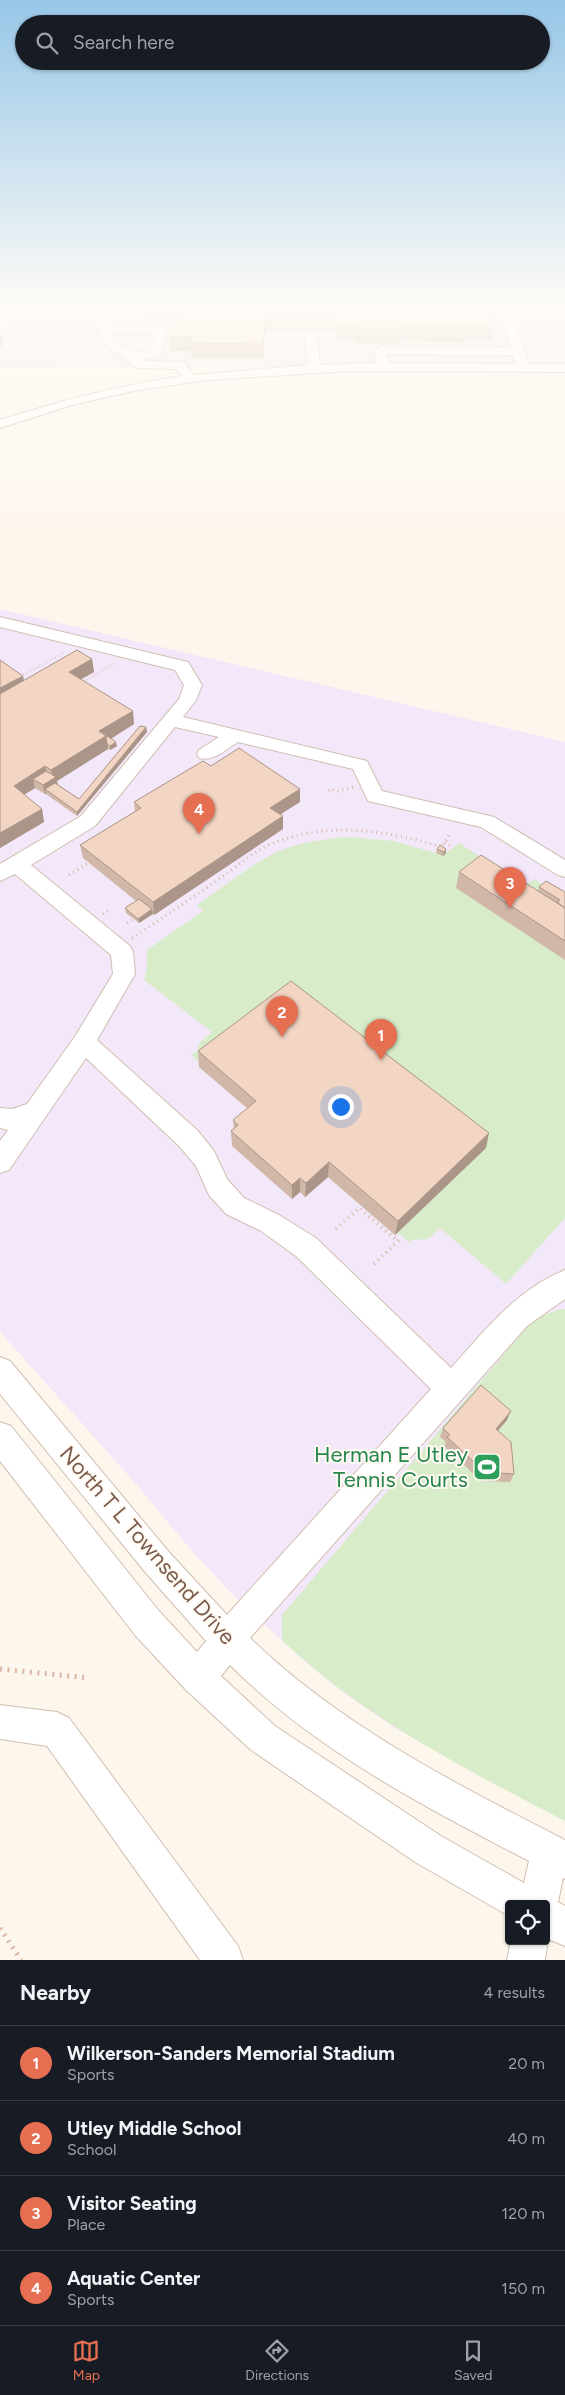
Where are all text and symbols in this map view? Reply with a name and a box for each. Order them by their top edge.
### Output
search box [15,15,550,70]
icon: search [33,29,61,57]
text: Search here [73,31,175,54]
pin: 4 [183,793,215,834]
pin: 3 [494,867,526,908]
pin: 2 [266,996,298,1037]
pin: 1 [365,1019,397,1060]
your location [328,1094,354,1120]
street label: North T L Townsend Drive [54,1441,241,1650]
place label: Herman E Utley Tennis Courts [314,1441,468,1493]
sports icon: Herman E Utley Tennis Courts [472,1452,502,1482]
map controls [505,1900,550,1945]
button: locate [505,1900,550,1945]
text: Nearby [20,1980,91,2005]
text: 4 results [484,1983,545,2002]
text: Wilkerson-Sanders Memorial Stadium [67,2042,395,2065]
text: 1 [33,2054,39,2073]
text: 20 m [508,2054,545,2073]
text: Sports [67,2065,114,2084]
text: Utley Middle School [67,2117,241,2140]
text: 2 [31,2129,41,2148]
text: 40 m [507,2129,545,2148]
text: School [67,2140,117,2159]
text: Visitor Seating [67,2192,197,2215]
text: 3 [32,2204,40,2223]
text: 120 m [502,2204,545,2223]
text: Place [67,2215,105,2234]
text: Aquatic Center [67,2267,200,2290]
text: 4 [31,2279,41,2298]
text: 150 m [501,2279,545,2298]
text: Sports [67,2290,114,2309]
tab: Map [72,2337,100,2384]
tab: Directions [245,2337,309,2384]
tab: Saved [454,2337,493,2384]

